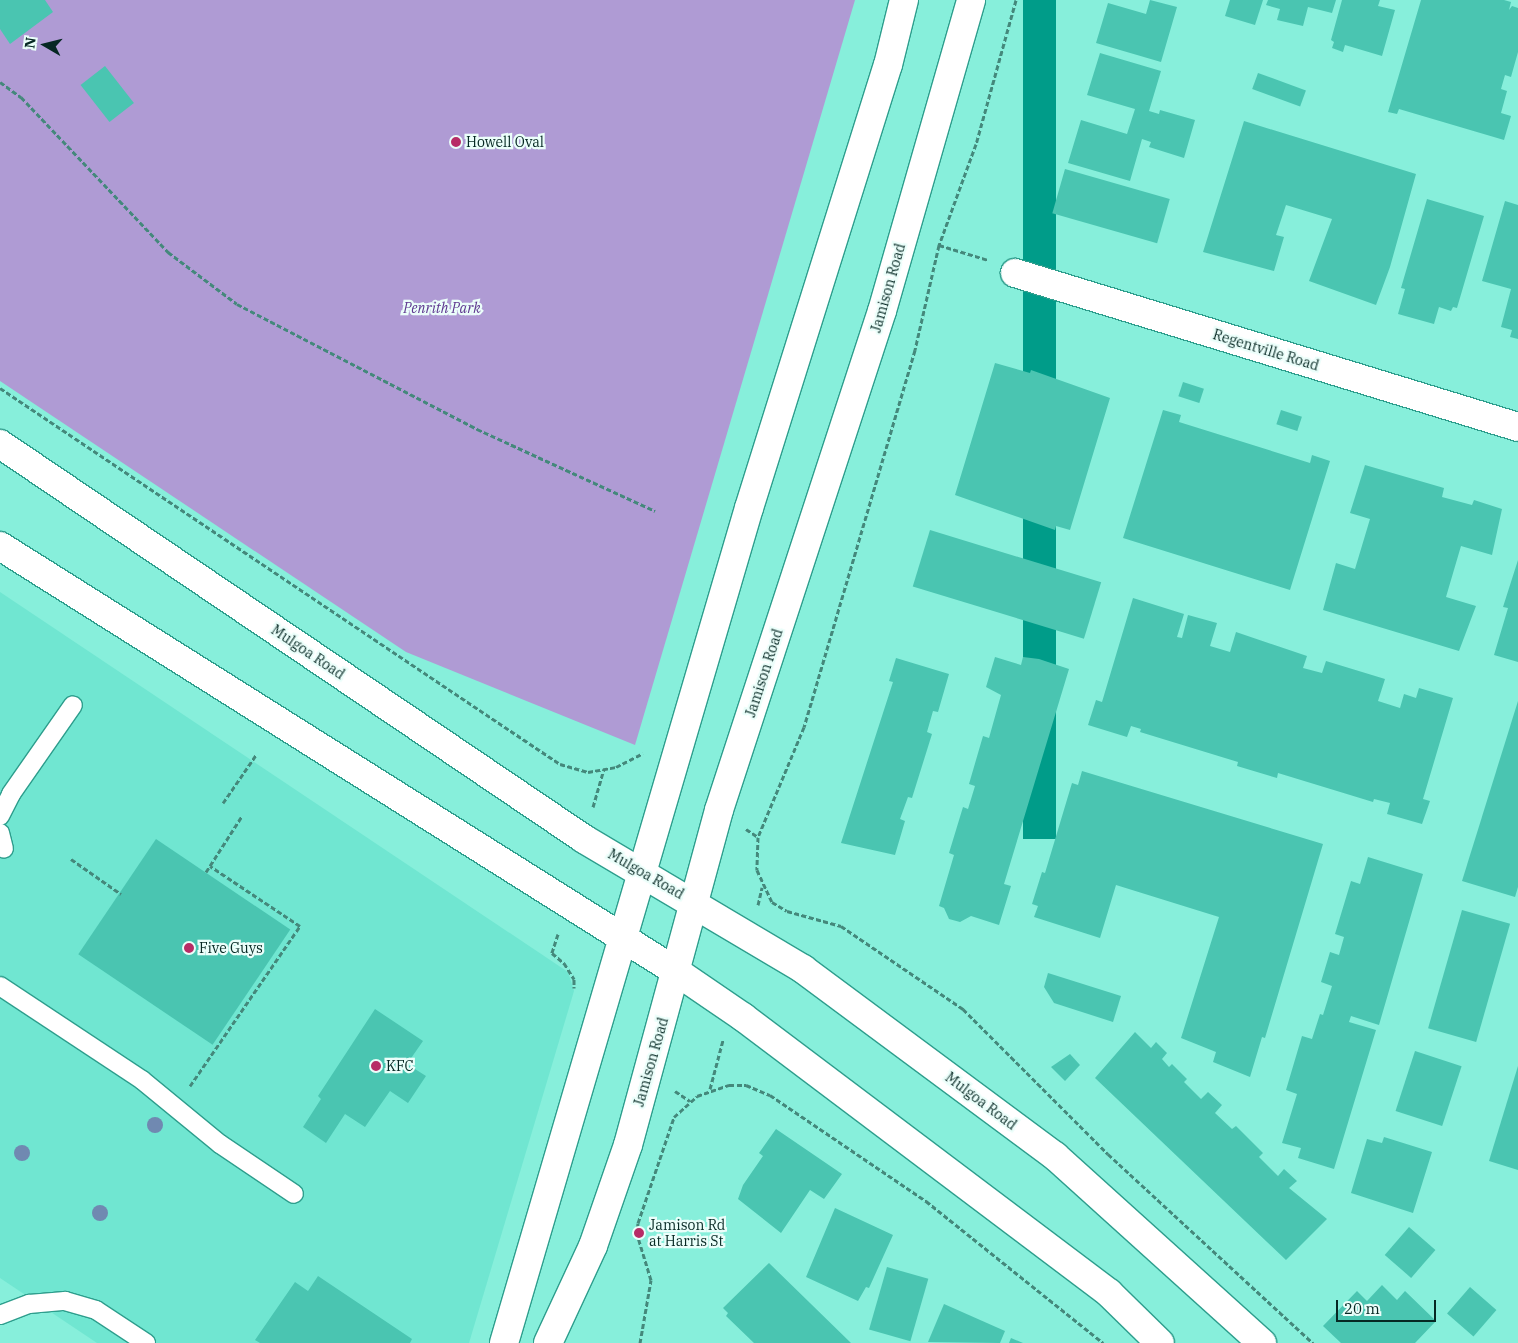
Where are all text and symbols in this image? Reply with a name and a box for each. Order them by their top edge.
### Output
north arrow [20,20,70,70]
text: N [20,36,40,50]
place label: Howell Oval [466,134,544,150]
marker: Howell Oval [450,136,462,148]
street label: Jamison Road [867,241,909,335]
park label: Penrith Park [403,300,481,316]
street label: Regentville Road [1211,326,1321,374]
street label: Mulgoa Road [268,621,348,683]
street label: Jamison Road [742,627,786,719]
street label: Mulgoa Road [605,845,687,903]
place label: Five Guys [199,940,263,956]
marker: Five Guys [183,942,195,954]
street label: Jamison Road [630,1015,672,1109]
place label: KFC [386,1058,414,1074]
marker: KFC [370,1060,382,1072]
street label: Mulgoa Road [942,1069,1020,1133]
place label: Jamison Rd at Harris St [649,1217,725,1250]
marker: Jamison Rd at Harris St [633,1227,645,1239]
scale bar [1338,1290,1438,1322]
text: 20 m [1344,1299,1380,1318]

